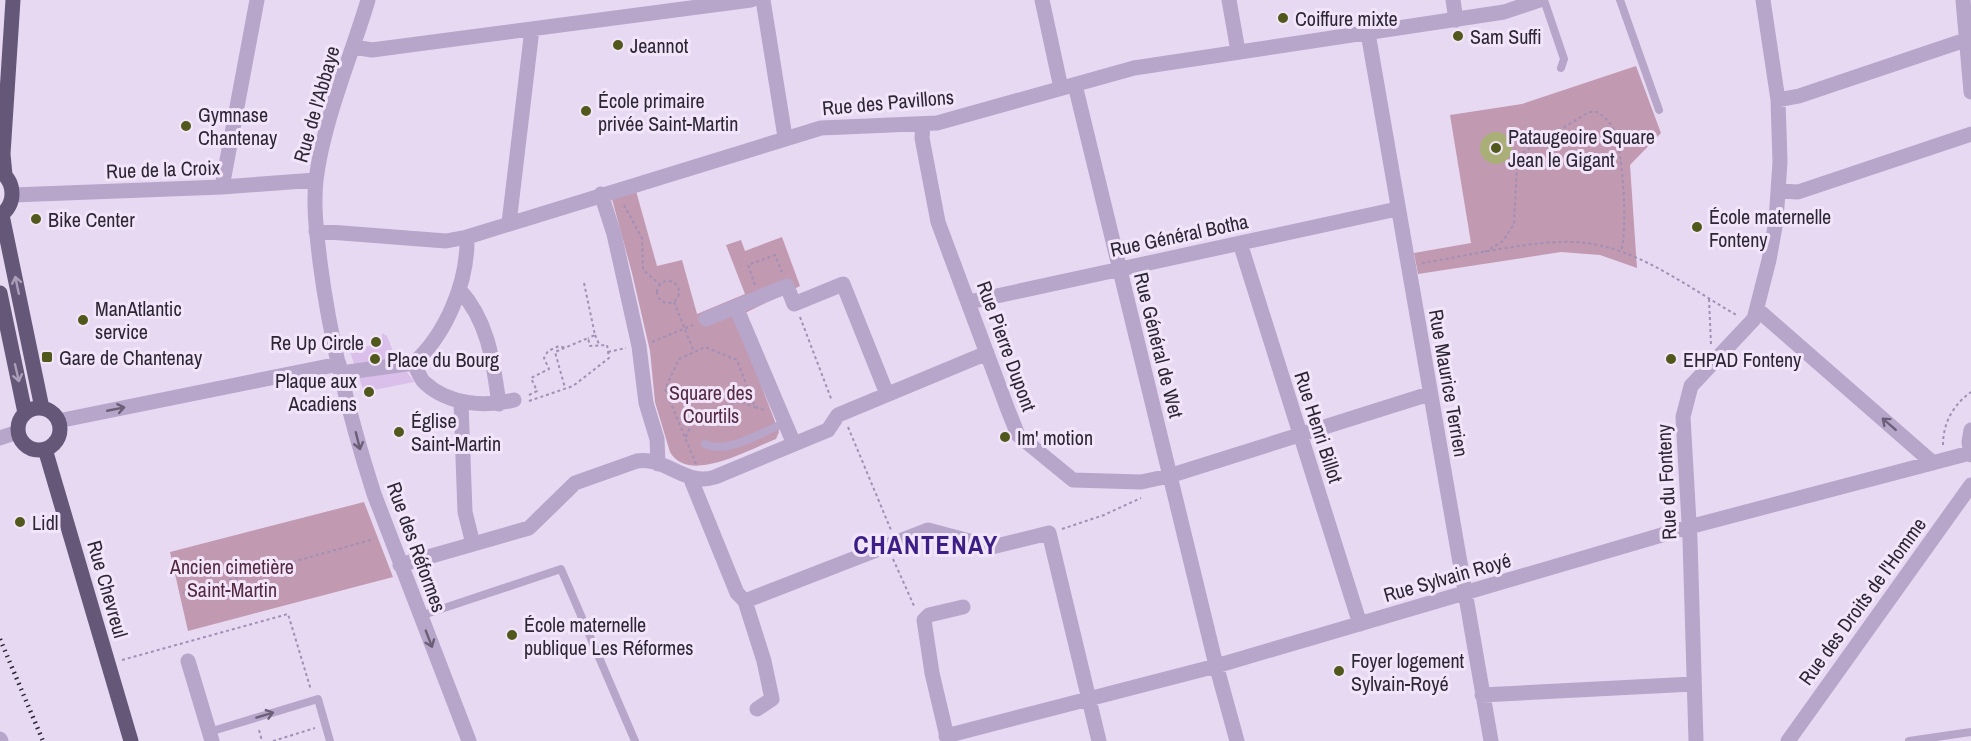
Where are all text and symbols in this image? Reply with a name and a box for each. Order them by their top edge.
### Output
place label: Coiffure mixte [1295,5,1398,32]
marker: Coiffure mixte [1276,11,1290,25]
place label: Sam Suffi [1470,23,1542,50]
marker: Sam Suffi [1451,29,1465,43]
place label: Jeannot [630,32,689,59]
marker: Jeannot [611,38,625,52]
street label: Rue de l'Abbaye [287,43,345,165]
street label: Rue des Pavillons [821,83,955,121]
place label: École primaire privée Saint-Martin [598,87,738,137]
place label: Gymnase Chantenay [198,101,278,151]
marker: École primaire privée Saint-Martin [579,104,593,118]
marker: Gymnase Chantenay [179,119,193,133]
place label: Pataugeoire Square Jean le Gigant [1508,123,1655,173]
marker: Pataugeoire Square Jean le Gigant [1489,141,1503,155]
street label: Rue de la Croix [106,153,221,184]
place label: École maternelle Fonteny [1709,203,1831,253]
place label: Bike Center [48,206,135,233]
street label: Rue Général Botha [1108,207,1250,263]
marker: Bike Center [29,212,43,226]
marker: École maternelle Fonteny [1690,220,1704,234]
street label: Rue Général de Wet [1128,269,1190,421]
one-way arrow [11,276,22,296]
street label: Rue Pierre Dupont [971,277,1043,415]
place label: ManAtlantic service [95,295,182,345]
street label: Rue Maurice Terrien [1423,307,1475,459]
marker: ManAtlantic service [76,313,90,327]
place label: Re Up Circle [270,329,364,356]
marker: Re Up Circle [369,335,383,349]
place label: Gare de Chantenay [59,344,203,371]
place label: Place du Bourg [387,346,499,373]
place label: EHPAD Fonteny [1683,346,1802,373]
marker: Gare de Chantenay [40,350,54,364]
marker: Place du Bourg [368,352,382,366]
marker: EHPAD Fonteny [1664,352,1678,366]
one-way arrow [12,364,24,383]
place label: Plaque aux Acadiens [275,367,358,417]
street label: Rue Henri Billot [1288,368,1350,487]
park label: Square des Courtils [669,379,753,429]
marker: Plaque aux Acadiens [362,385,376,399]
one-way arrow [105,403,125,414]
place label: Église Saint-Martin [411,407,501,457]
one-way arrow [1881,418,1897,432]
street label: Rue du Fonteny [1649,423,1683,541]
place label: Im' motion [1017,424,1093,451]
marker: Église Saint-Martin [392,425,406,439]
marker: Im' motion [998,430,1012,444]
one-way arrow [353,431,365,450]
street label: Rue des Réformes [381,478,453,616]
place label: Lidl [32,509,58,536]
street label: Rue des Droits de l'Homme [1792,512,1932,690]
marker: Lidl [13,515,27,529]
district label: CHANTENAY [853,527,999,562]
street label: Rue Chevreul [81,537,135,641]
street label: Rue Sylvain Royé [1380,546,1514,608]
park label: Ancien cimetière Saint-Martin [169,553,294,603]
place label: École maternelle publique Les Réformes [524,611,694,661]
marker: École maternelle publique Les Réformes [505,628,519,642]
one-way arrow [424,630,435,648]
place label: Foyer logement Sylvain-Royé [1351,647,1465,697]
marker: Foyer logement Sylvain-Royé [1332,664,1346,678]
one-way arrow [255,709,274,720]

